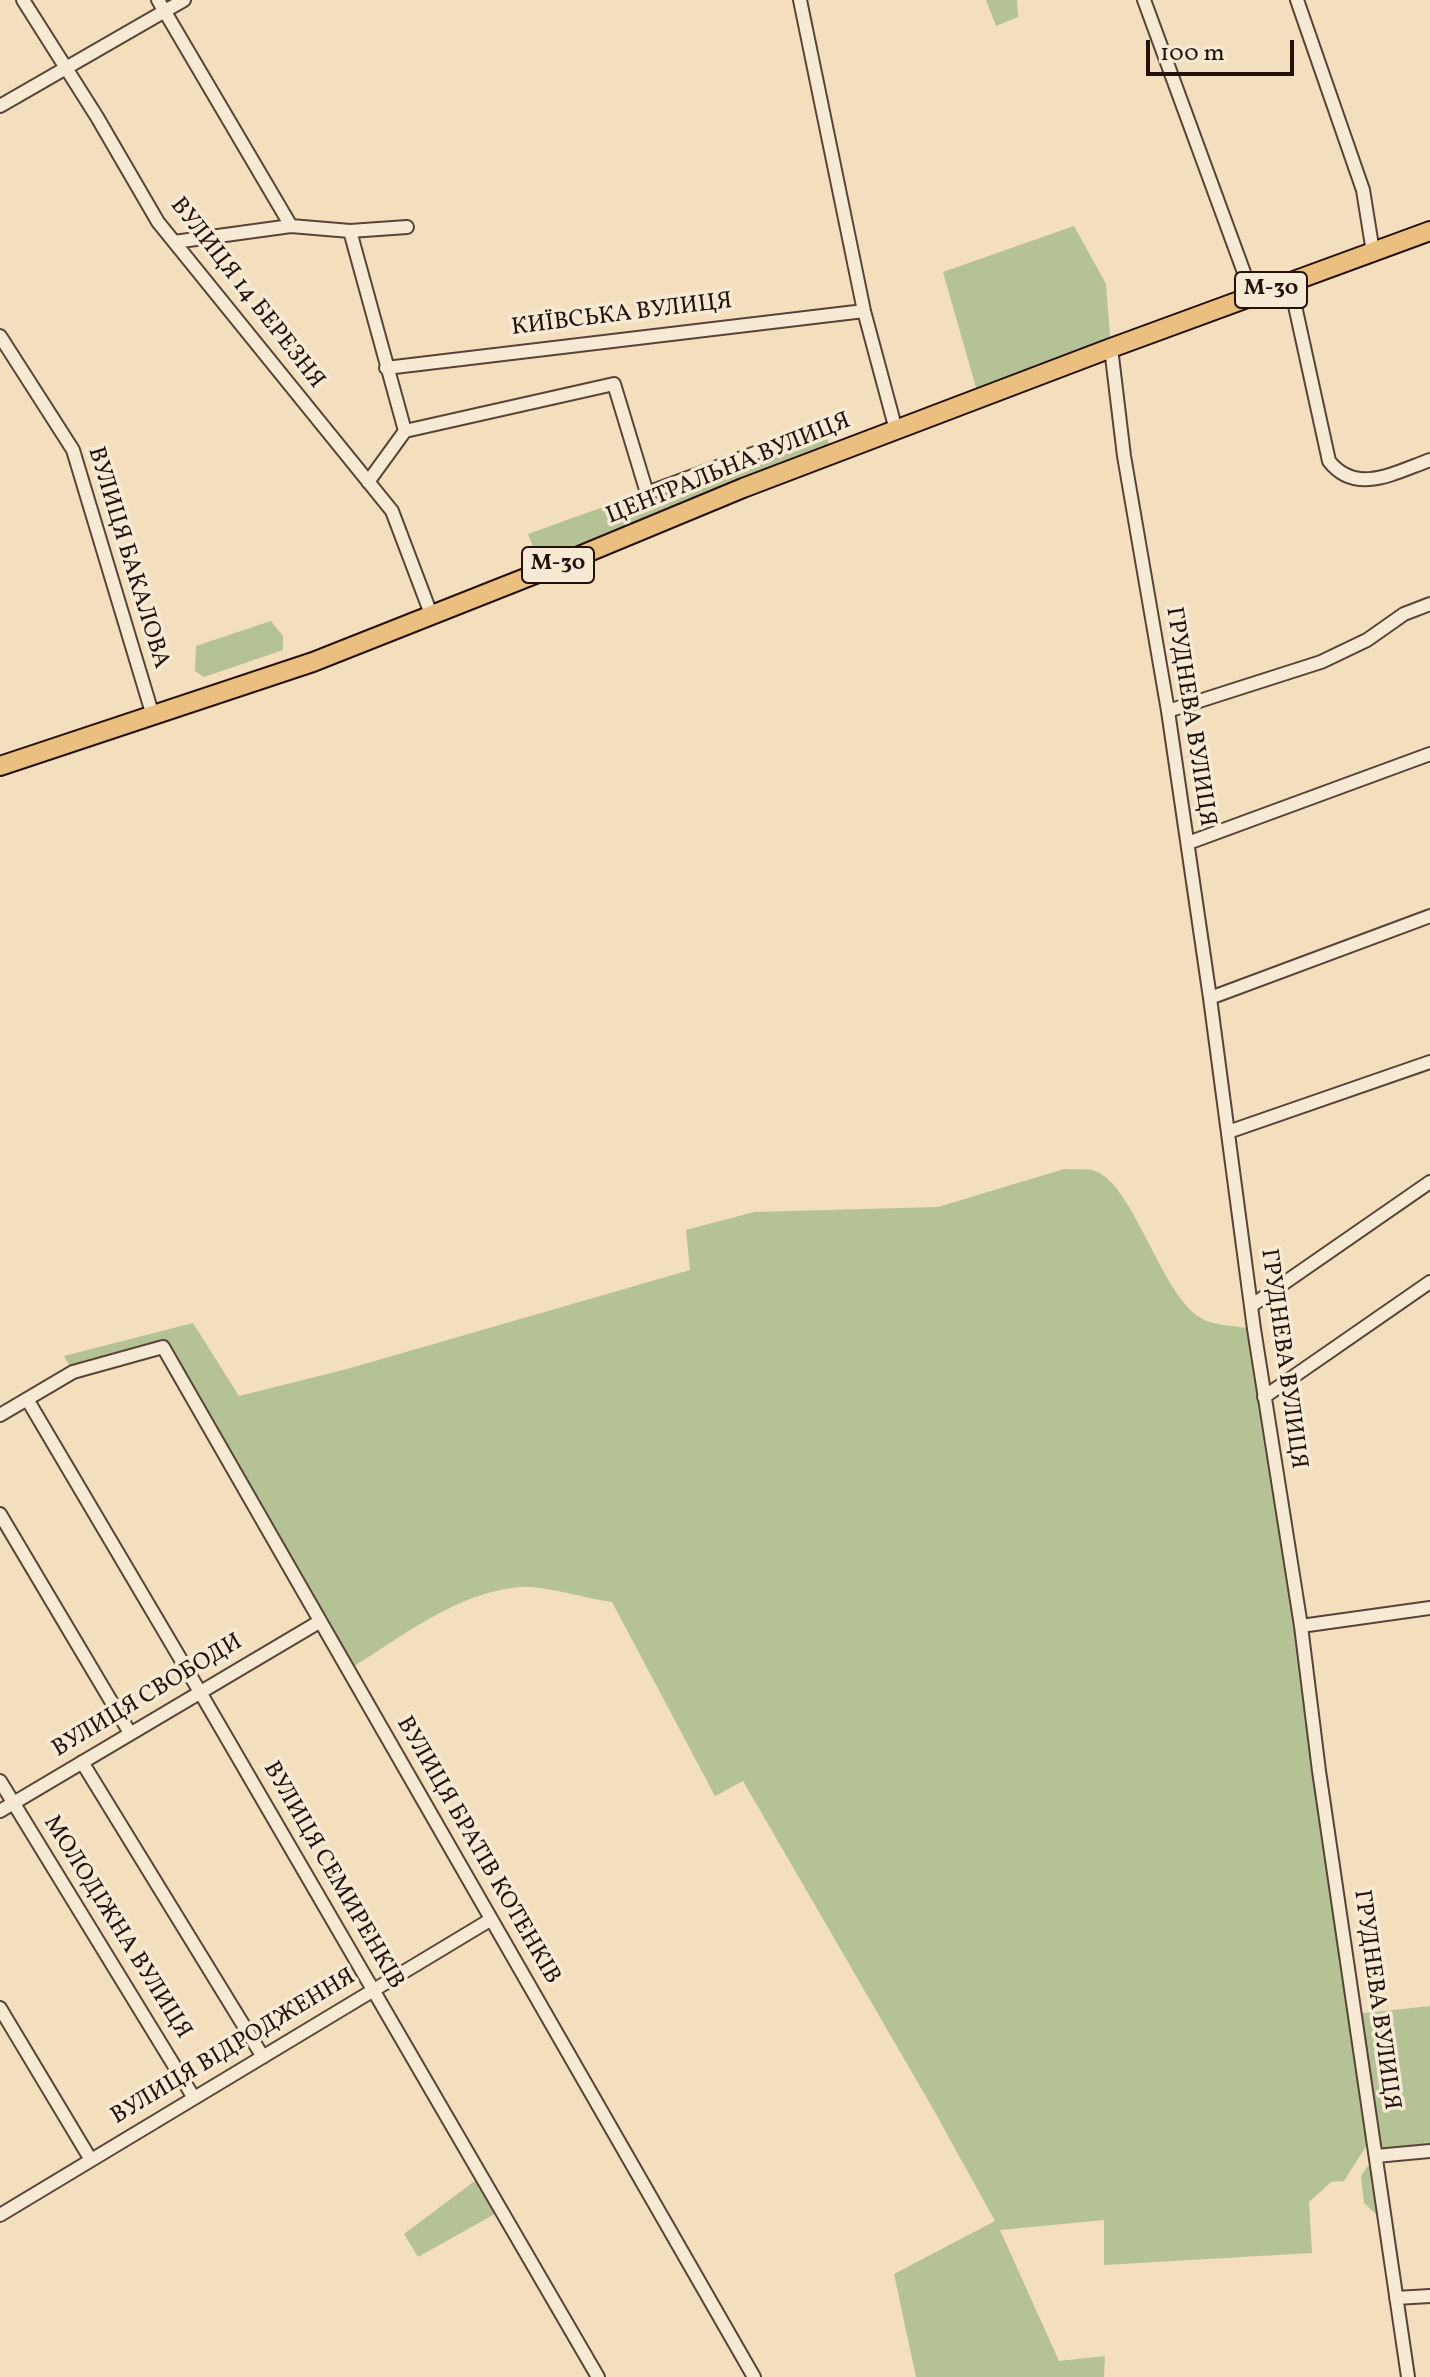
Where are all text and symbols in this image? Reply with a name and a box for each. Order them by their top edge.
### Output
scale bar [1150,24,1298,74]
text: 100 m [1160,37,1225,71]
street label: ВУЛИЦЯ 14 БЕРЕЗНЯ [162,193,330,395]
road number: М-30 [1235,272,1307,308]
street label: КИЇВСЬКА ВУЛИЦЯ [510,288,734,344]
street label: ЦЕНТРАЛЬНА ВУЛИЦЯ [603,408,855,532]
street label: ВУЛИЦЯ БАКАЛОВА [80,444,174,672]
road number: М-30 [522,547,594,583]
street label: ГРУДНЕВА ВУЛИЦЯ [1157,605,1221,829]
street label: ГРУДНЕВА ВУЛИЦЯ [1252,1247,1312,1471]
street label: ВУЛИЦЯ СВОБОДИ [48,1629,248,1765]
street label: ВУЛИЦЯ БРАТІВ КОТЕНКІВ [388,1712,566,1990]
street label: ВУЛИЦЯ СЕМИРЕНКІВ [255,1757,409,1995]
street label: МОЛОДІЖНА ВУЛИЦЯ [35,1811,197,2045]
street label: ГРУДНЕВА ВУЛИЦЯ [1345,1888,1405,2112]
street label: ВУЛИЦЯ ВІДРОДЖЕННЯ [107,1964,361,2132]

